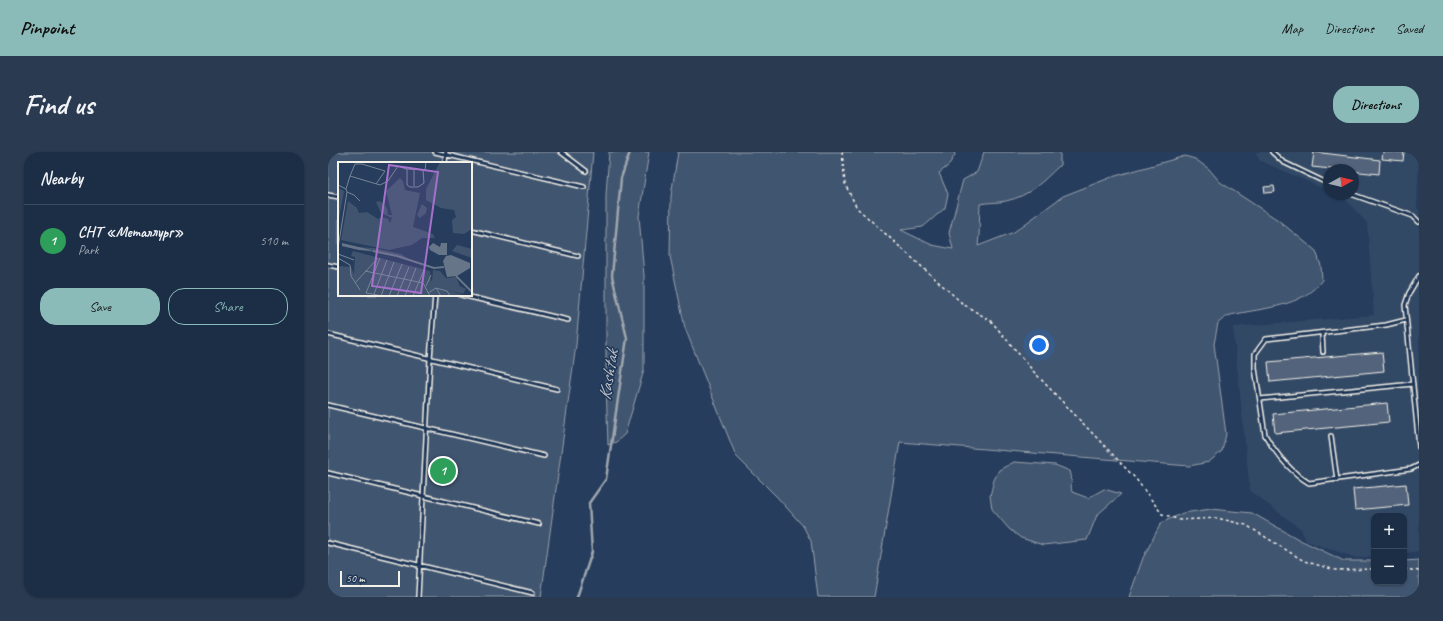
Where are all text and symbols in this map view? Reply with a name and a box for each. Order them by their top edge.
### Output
text: Pinpoint [20,16,74,40]
text: Map [1282,20,1303,37]
text: Directions [1325,20,1374,37]
text: Saved [1396,20,1423,37]
button: Directions [1333,86,1419,123]
text: Find us [24,87,94,122]
inset map [338,162,472,296]
north arrow [1323,164,1359,200]
text: Nearby [40,168,83,189]
text: СНТ «Металлург» [78,223,183,242]
text: 1 [50,233,56,249]
text: 510 m [260,233,288,249]
text: Park [78,242,99,258]
button: Save [40,288,160,325]
button: Share [168,288,288,325]
your location [1029,335,1049,355]
water label: Kashtak [593,345,623,401]
pin: 1 [430,456,456,486]
map controls [1371,513,1407,585]
button: + [1371,513,1407,549]
button: − [1371,549,1407,585]
scale bar [340,569,400,588]
text: 50 m [346,571,365,585]

